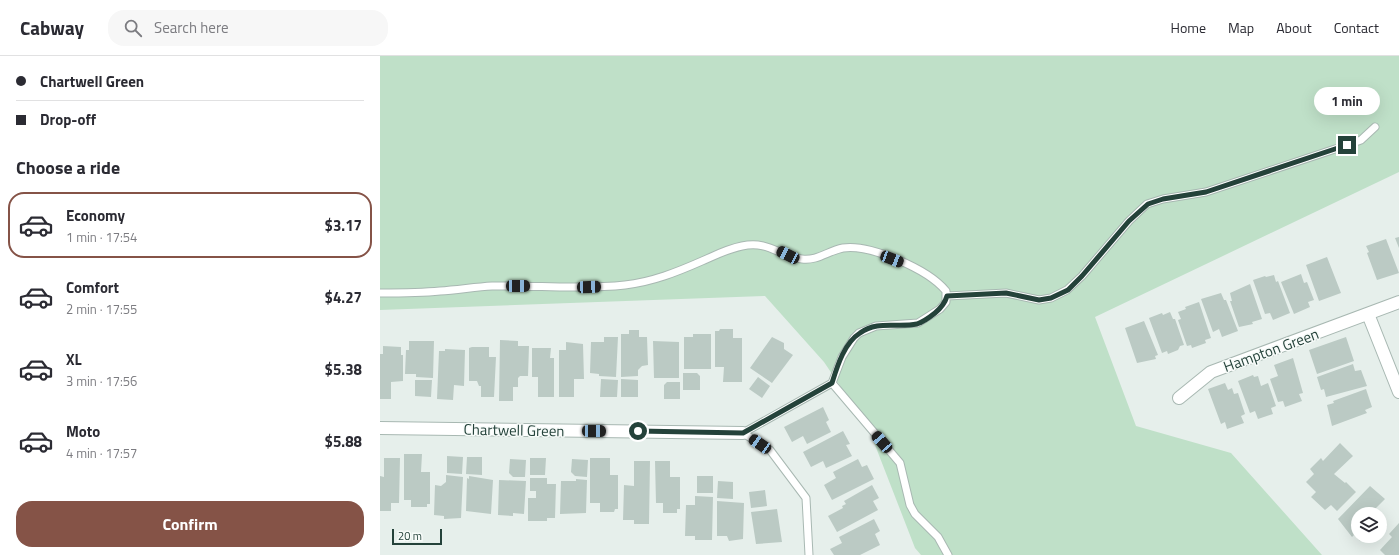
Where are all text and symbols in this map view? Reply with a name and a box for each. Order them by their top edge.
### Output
search box [108,10,388,46]
text: Cabway [20,13,84,42]
text: Search here [154,16,229,39]
icon: search [122,17,144,39]
text: Home [1171,17,1206,38]
text: Map [1228,17,1254,38]
text: About [1276,17,1312,38]
text: Contact [1334,17,1379,38]
text: Chartwell Green [40,70,144,93]
callout: 1 min [1314,87,1380,115]
text: 1 min [1331,91,1363,111]
text: Drop-off [40,108,96,131]
route end [1338,136,1356,154]
text: Choose a ride [16,154,120,181]
text: Economy [66,204,125,227]
icon: car [18,207,54,243]
text: $3.17 [325,214,362,237]
text: 1 min · 17:54 [66,227,137,247]
car [775,244,801,266]
car [879,249,905,269]
text: Comfort [66,276,119,299]
icon: car [18,279,54,315]
car [506,280,530,292]
car [577,281,601,293]
text: $4.27 [325,286,362,309]
text: 2 min · 17:55 [66,299,137,319]
street label: Hampton Green [1220,322,1322,378]
text: XL [66,348,82,371]
icon: car [18,351,54,387]
text: $5.38 [325,358,362,381]
text: 3 min · 17:56 [66,371,137,391]
street label: Chartwell Green [463,418,565,442]
text: Moto [66,420,100,443]
route start [629,422,647,440]
icon: car [18,423,54,459]
car [582,425,606,437]
car [870,429,894,455]
text: $5.88 [325,430,362,453]
car [747,432,773,456]
text: 4 min · 17:57 [66,443,137,463]
button: Confirm [16,501,364,547]
map controls [1351,507,1387,543]
button: layers [1351,507,1387,543]
scale bar [392,527,442,546]
text: 20 m [398,528,422,544]

